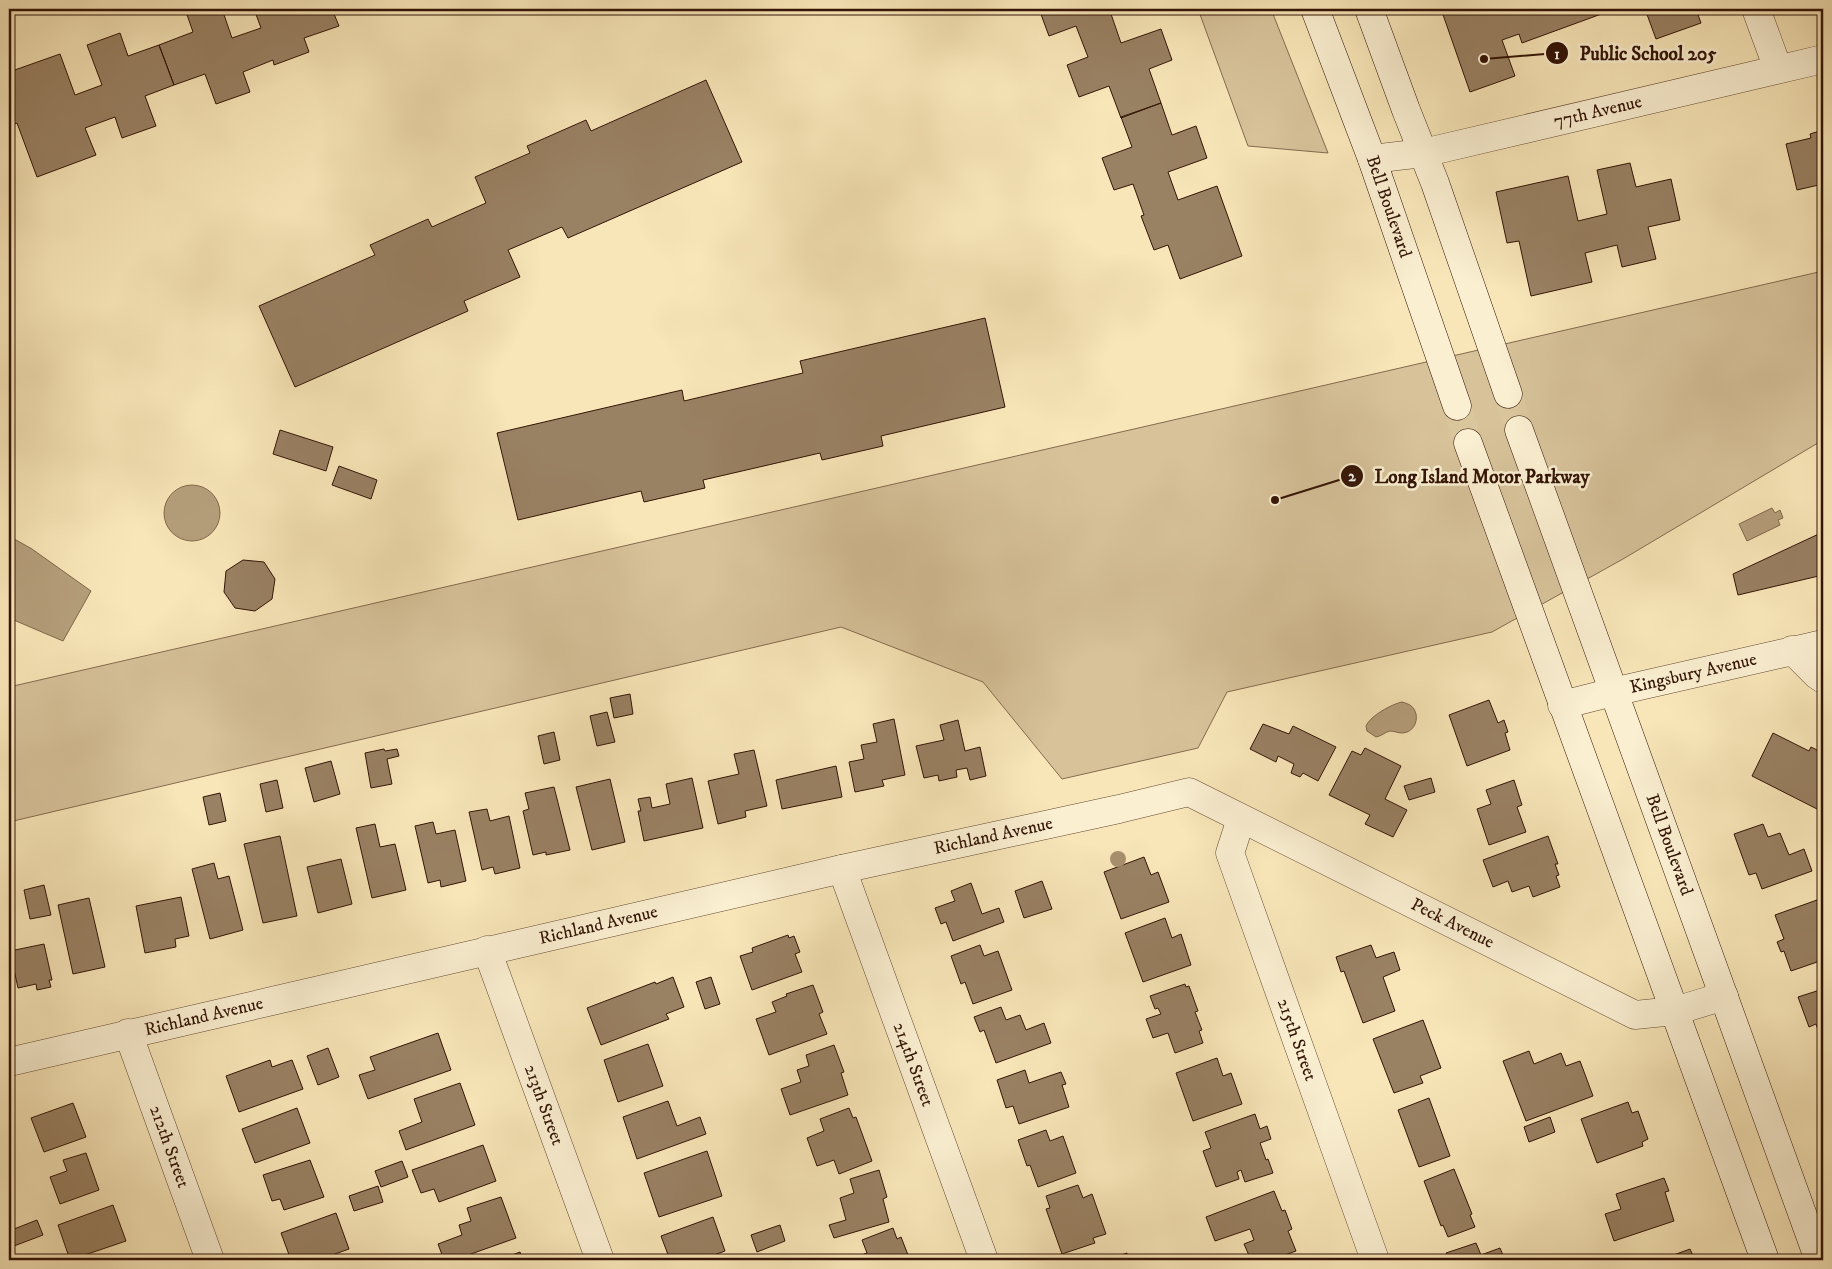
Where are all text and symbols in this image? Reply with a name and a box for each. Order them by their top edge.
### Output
callout: Public School 205 [1545,36,1727,70]
text: Public School 205 [1579,43,1717,66]
text: 1 [1554,45,1560,64]
street label: 77th Avenue [1552,91,1644,133]
street label: Bell Boulevard [1361,153,1416,261]
callout: Long Island Motor Parkway [1339,459,1599,493]
text: Long Island Motor Parkway [1375,466,1590,489]
text: 2 [1348,467,1356,486]
street label: Kingsbury Avenue [1628,648,1759,699]
street label: Bell Boulevard [1640,791,1697,899]
street label: Richland Avenue [932,813,1055,860]
street label: Peck Avenue [1407,894,1498,954]
street label: Richland Avenue [537,901,660,950]
street label: Richland Avenue [142,992,265,1041]
street label: 215th Street [1272,996,1321,1084]
street label: 214th Street [888,1020,938,1110]
street label: 213th Street [519,1062,568,1148]
street label: 212th Street [144,1103,194,1191]

